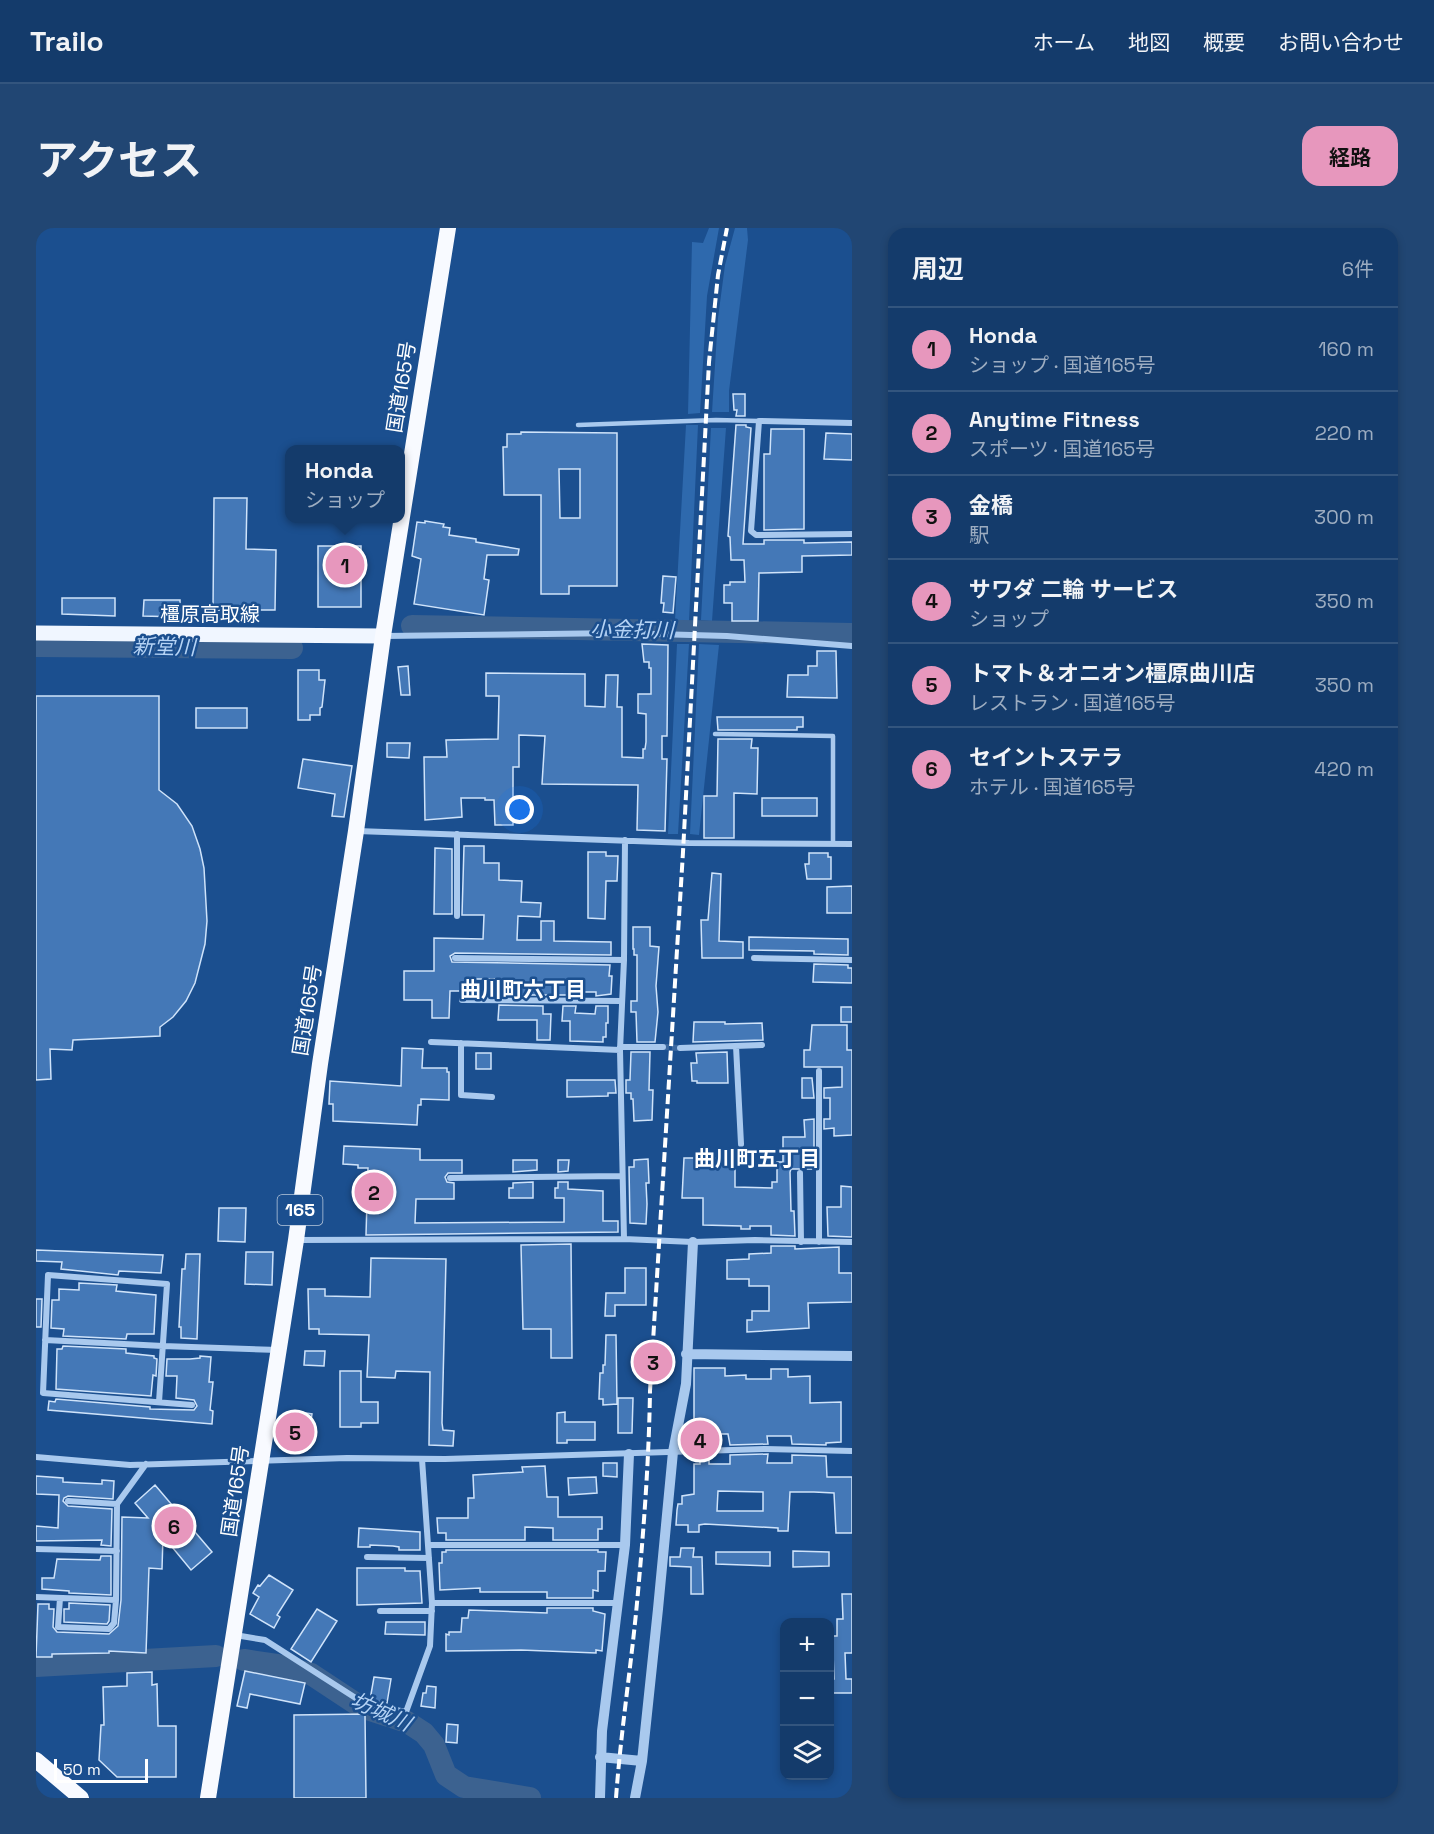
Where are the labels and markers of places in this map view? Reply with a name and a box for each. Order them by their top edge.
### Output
pin: 1 [326,542,364,588]
pin: 2 [354,1170,394,1214]
pin: 3 [634,1340,672,1384]
pin: 5 [276,1410,314,1454]
pin: 4 [680,1418,720,1462]
pin: 6 [154,1504,194,1548]

